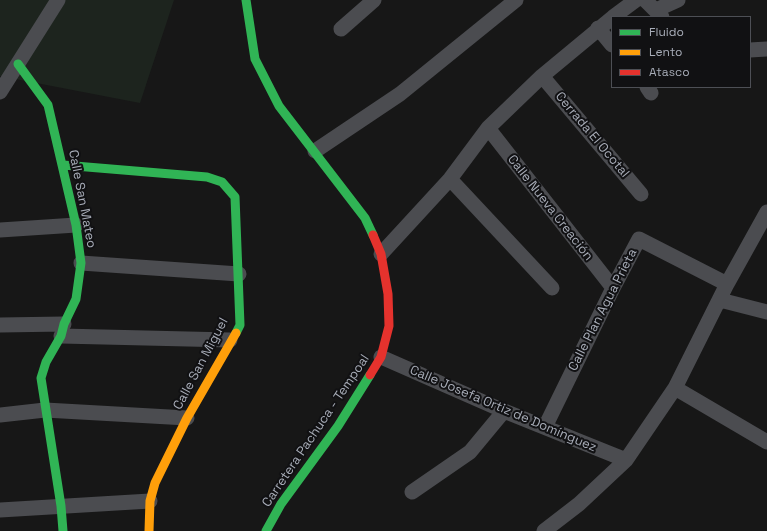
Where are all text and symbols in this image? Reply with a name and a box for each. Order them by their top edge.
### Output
legend [611,16,751,88]
text: Fluido [649,24,684,40]
text: Lento [649,44,683,60]
text: Atasco [649,64,690,80]
street label: Cerrada El Ocotal [552,89,632,181]
street label: Calle San Mateo [65,149,99,249]
street label: Calle Nueva Creación [504,152,596,264]
street label: Calle Plan Agua Prieta [565,246,641,374]
street label: Calle San Miguel [170,315,232,413]
street label: Carretera Pachuca - Tempoal [259,352,373,510]
street label: Calle Josefa Ortiz de Domínguez [407,363,599,455]

